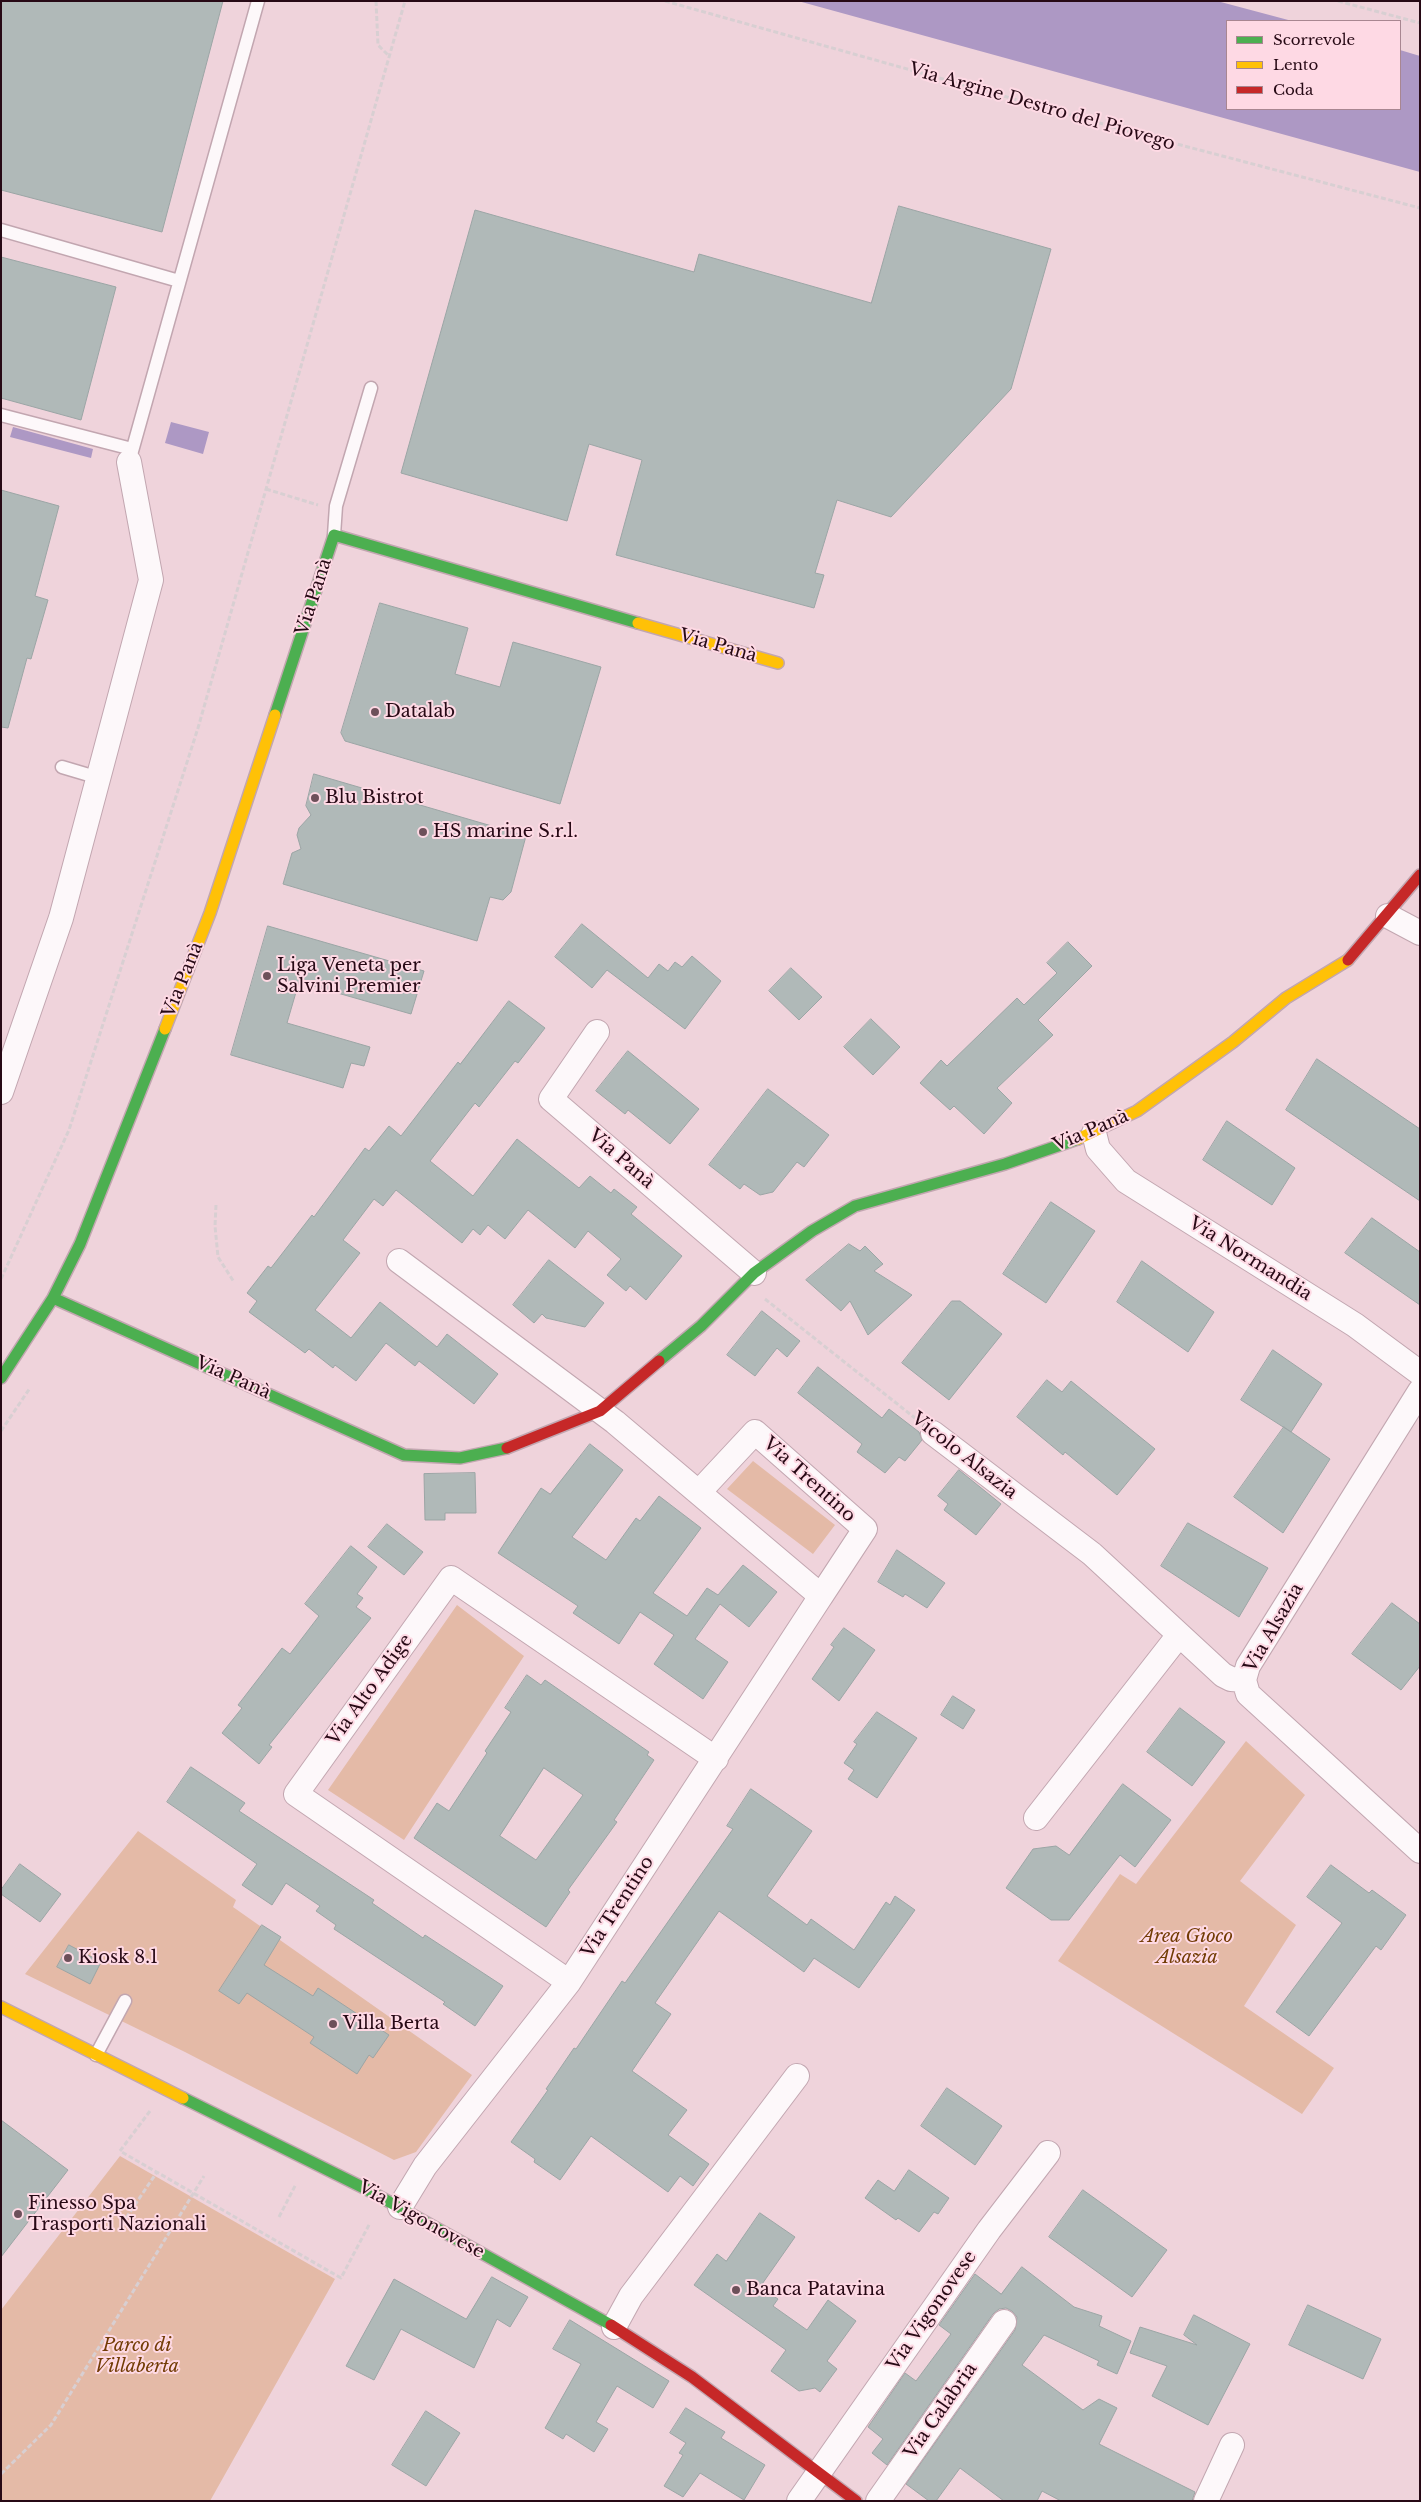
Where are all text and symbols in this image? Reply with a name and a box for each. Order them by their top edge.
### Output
legend [1226,20,1401,110]
text: Scorrevole [1273,30,1355,49]
text: Lento [1273,55,1318,74]
street label: Via Argine Destro del Piovego [906,59,1178,155]
text: Coda [1273,80,1313,99]
street label: Via Panà [291,556,337,638]
street label: Via Panà [677,625,759,667]
place label: Datalab [385,701,455,723]
marker: Datalab [369,706,381,718]
place label: Blu Bistrot [325,787,424,809]
marker: Blu Bistrot [309,792,321,804]
place label: HS marine S.r.l. [433,821,578,843]
marker: HS marine S.r.l. [417,826,429,838]
street label: Via Panà [158,939,208,1021]
place label: Liga Veneta per Salvini Premier [277,955,421,998]
marker: Liga Veneta per Salvini Premier [261,970,273,982]
street label: Via Panà [1050,1105,1132,1157]
street label: Via Panà [584,1125,658,1193]
street label: Via Normandia [1184,1212,1316,1306]
street label: Via Panà [192,1352,274,1404]
street label: Vicolo Alsazia [907,1408,1021,1504]
street label: Via Trentino [758,1433,860,1527]
street label: Via Alsazia [1240,1580,1308,1676]
street label: Via Alto Adige [323,1630,417,1750]
street label: Via Trentino [577,1852,659,1962]
park label: Area Gioco Alsazia [1141,1926,1233,1968]
place label: Kiosk 8.1 [78,1947,158,1969]
marker: Kiosk 8.1 [62,1952,74,1964]
place label: Villa Berta [343,2013,439,2035]
marker: Villa Berta [327,2018,339,2030]
street label: Via Vigonovese [354,2176,488,2264]
place label: Finesso Spa Trasporti Nazionali [28,2193,206,2236]
marker: Finesso Spa Trasporti Nazionali [12,2208,24,2220]
street label: Via Vigonovese [883,2247,981,2375]
place label: Banca Patavina [746,2279,885,2301]
marker: Banca Patavina [730,2284,742,2296]
park label: Parco di Villaberta [95,2335,179,2378]
street label: Via Calabria [900,2359,982,2463]

